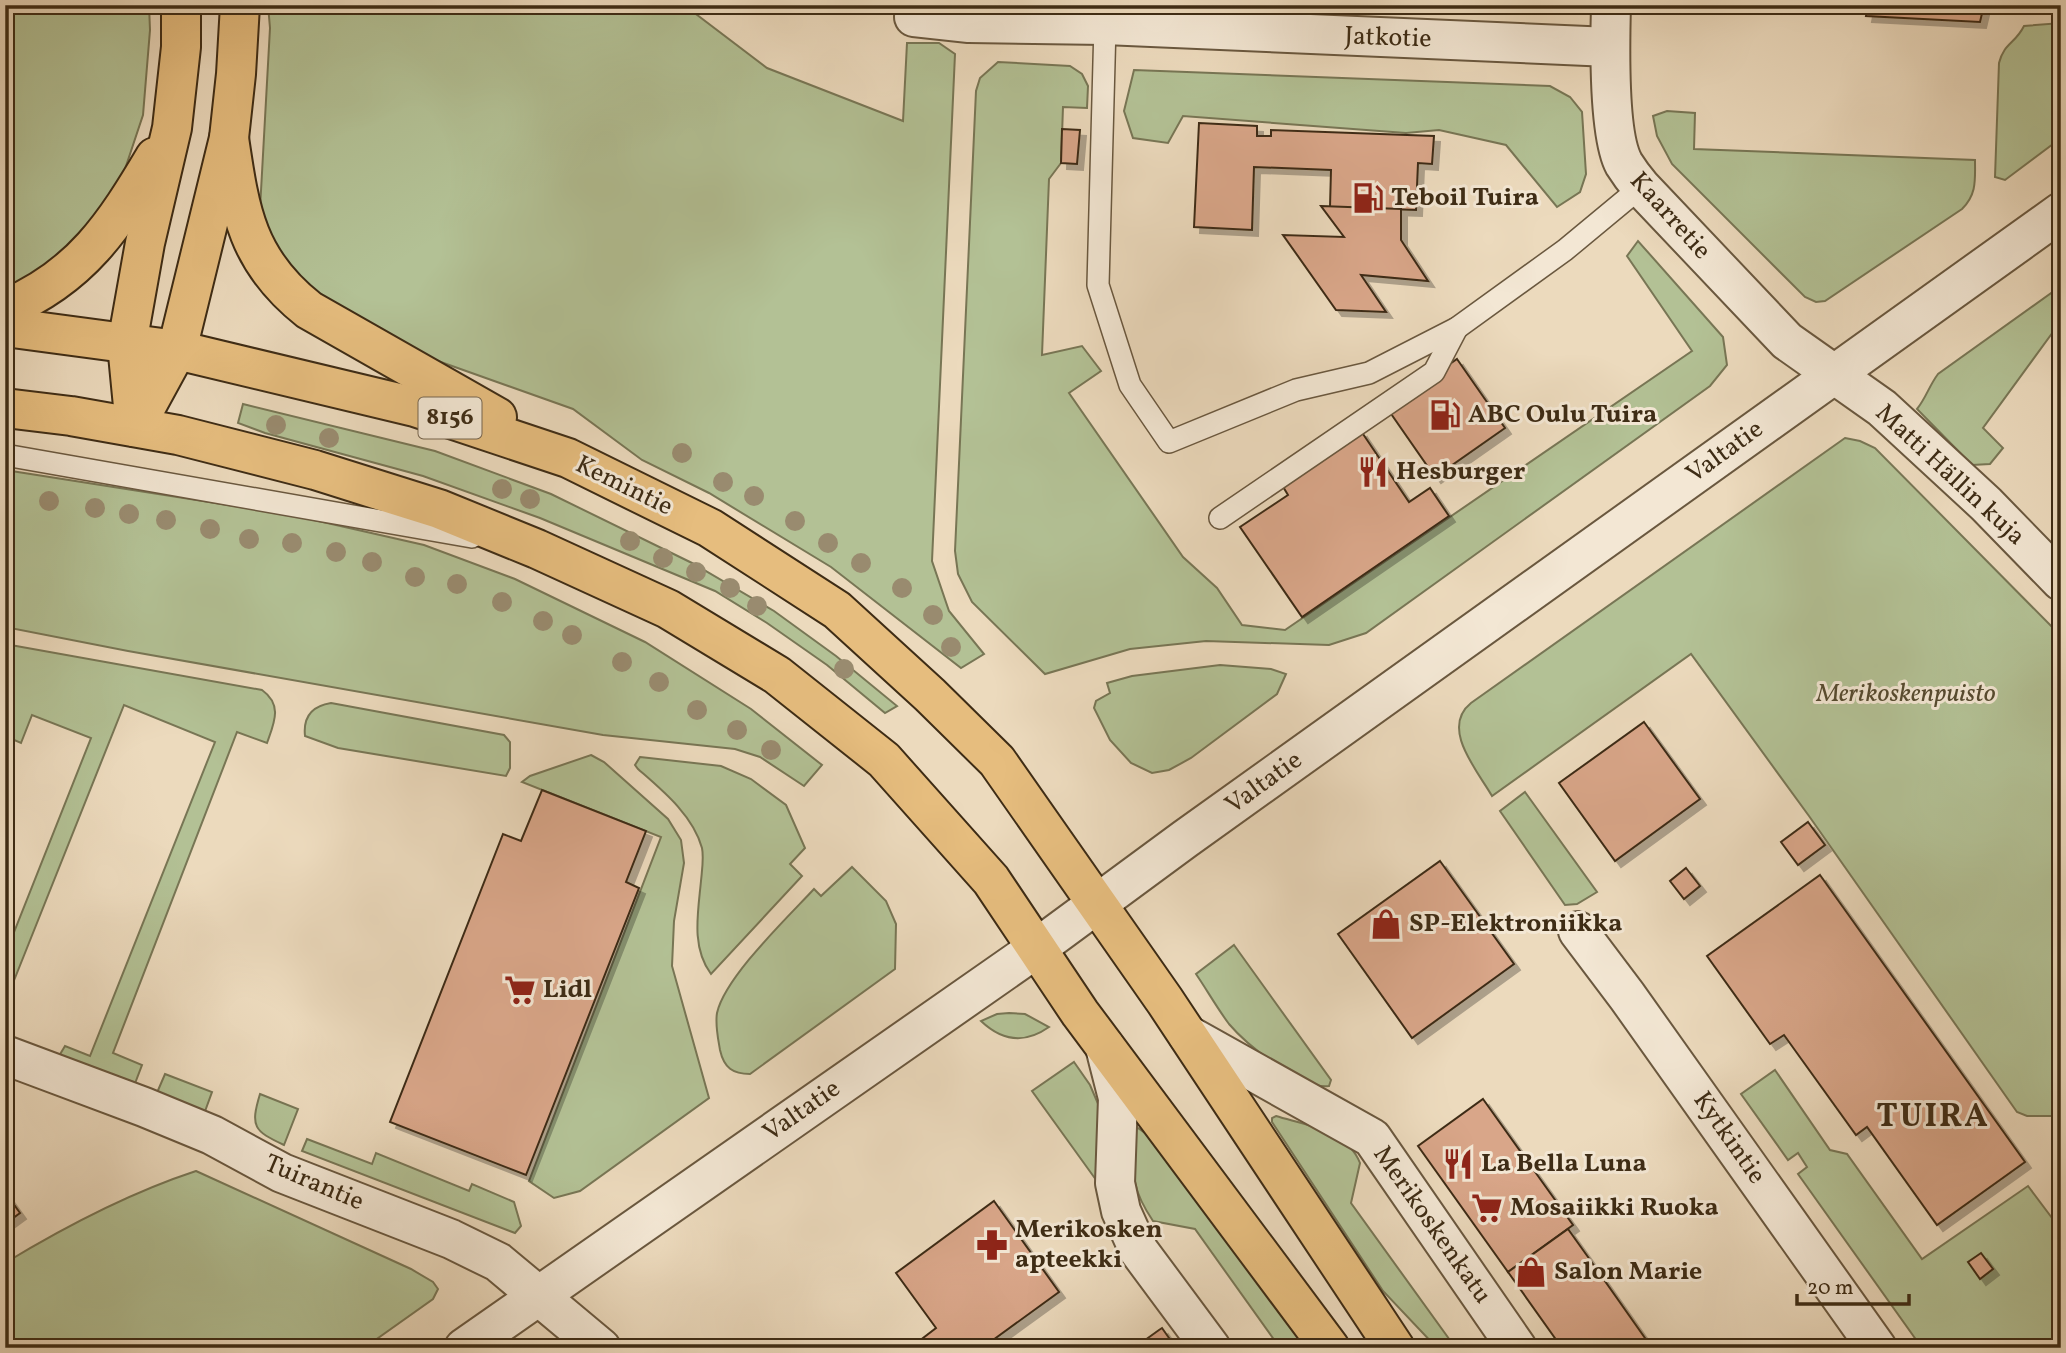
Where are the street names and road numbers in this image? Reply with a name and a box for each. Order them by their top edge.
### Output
street label: Jatkotie [1344,18,1432,58]
street label: Kaarretie [1621,164,1719,268]
street label: Matti Hällin kuja [1867,396,2033,554]
road number: 8156 [419,398,482,438]
street label: Valtatie [1679,412,1771,492]
street label: Kemintie [569,447,679,525]
street label: Valtatie [1218,743,1310,823]
street label: Valtatie [756,1071,848,1151]
street label: Kytkintie [1684,1084,1774,1192]
street label: Merikoskenkatu [1364,1139,1500,1311]
street label: Tuirantie [259,1146,369,1220]

